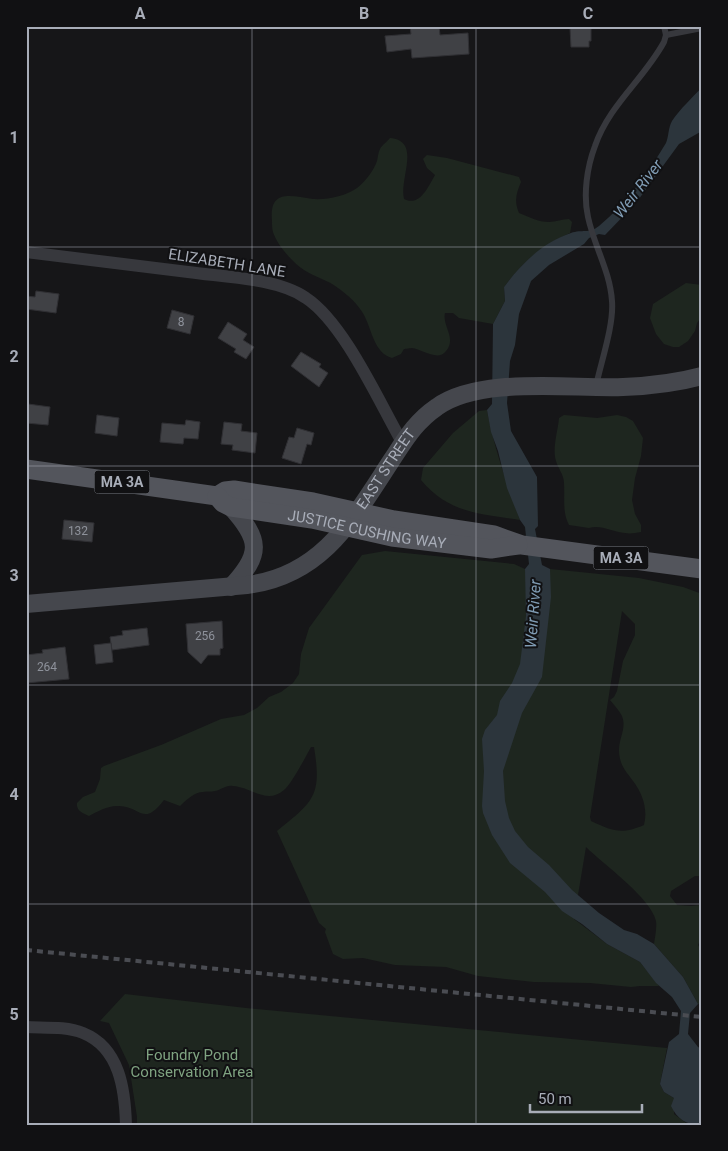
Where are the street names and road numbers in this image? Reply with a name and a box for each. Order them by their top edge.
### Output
street label: ELIZABETH LANE [167,245,287,281]
street label: EAST STREET [353,425,419,513]
road number: MA 3A [94,471,150,494]
street label: JUSTICE CUSHING WAY [286,507,447,552]
road number: MA 3A [594,546,648,570]

